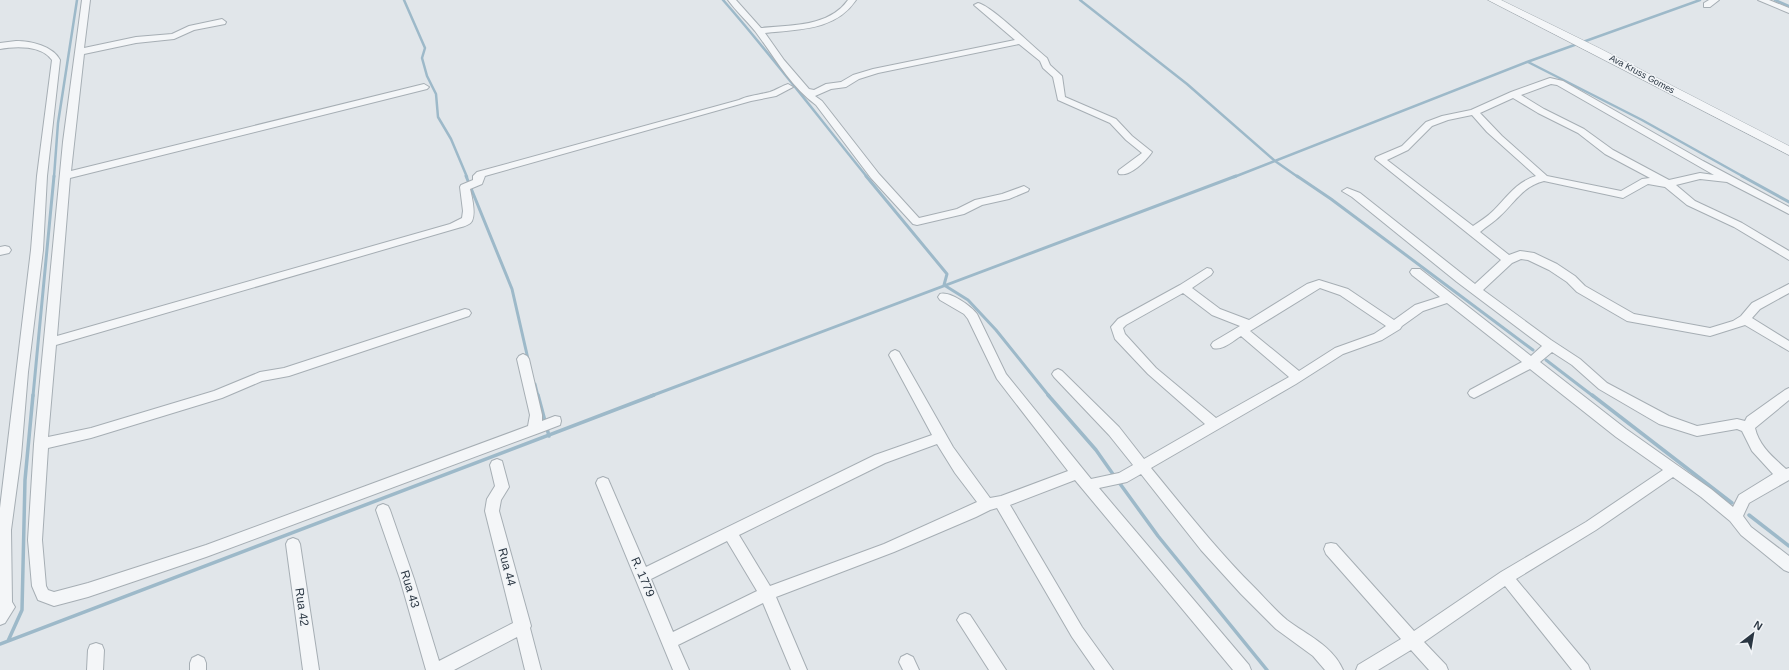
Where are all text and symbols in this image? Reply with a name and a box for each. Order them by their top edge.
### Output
street label: Ava Kruss Gomes [1608,53,1677,96]
street label: Rua 44 [495,546,519,588]
street label: R. 1779 [628,555,658,599]
street label: Rua 43 [398,568,422,610]
street label: Rua 42 [292,587,312,627]
north arrow [1733,614,1773,654]
text: N [1752,618,1765,633]

